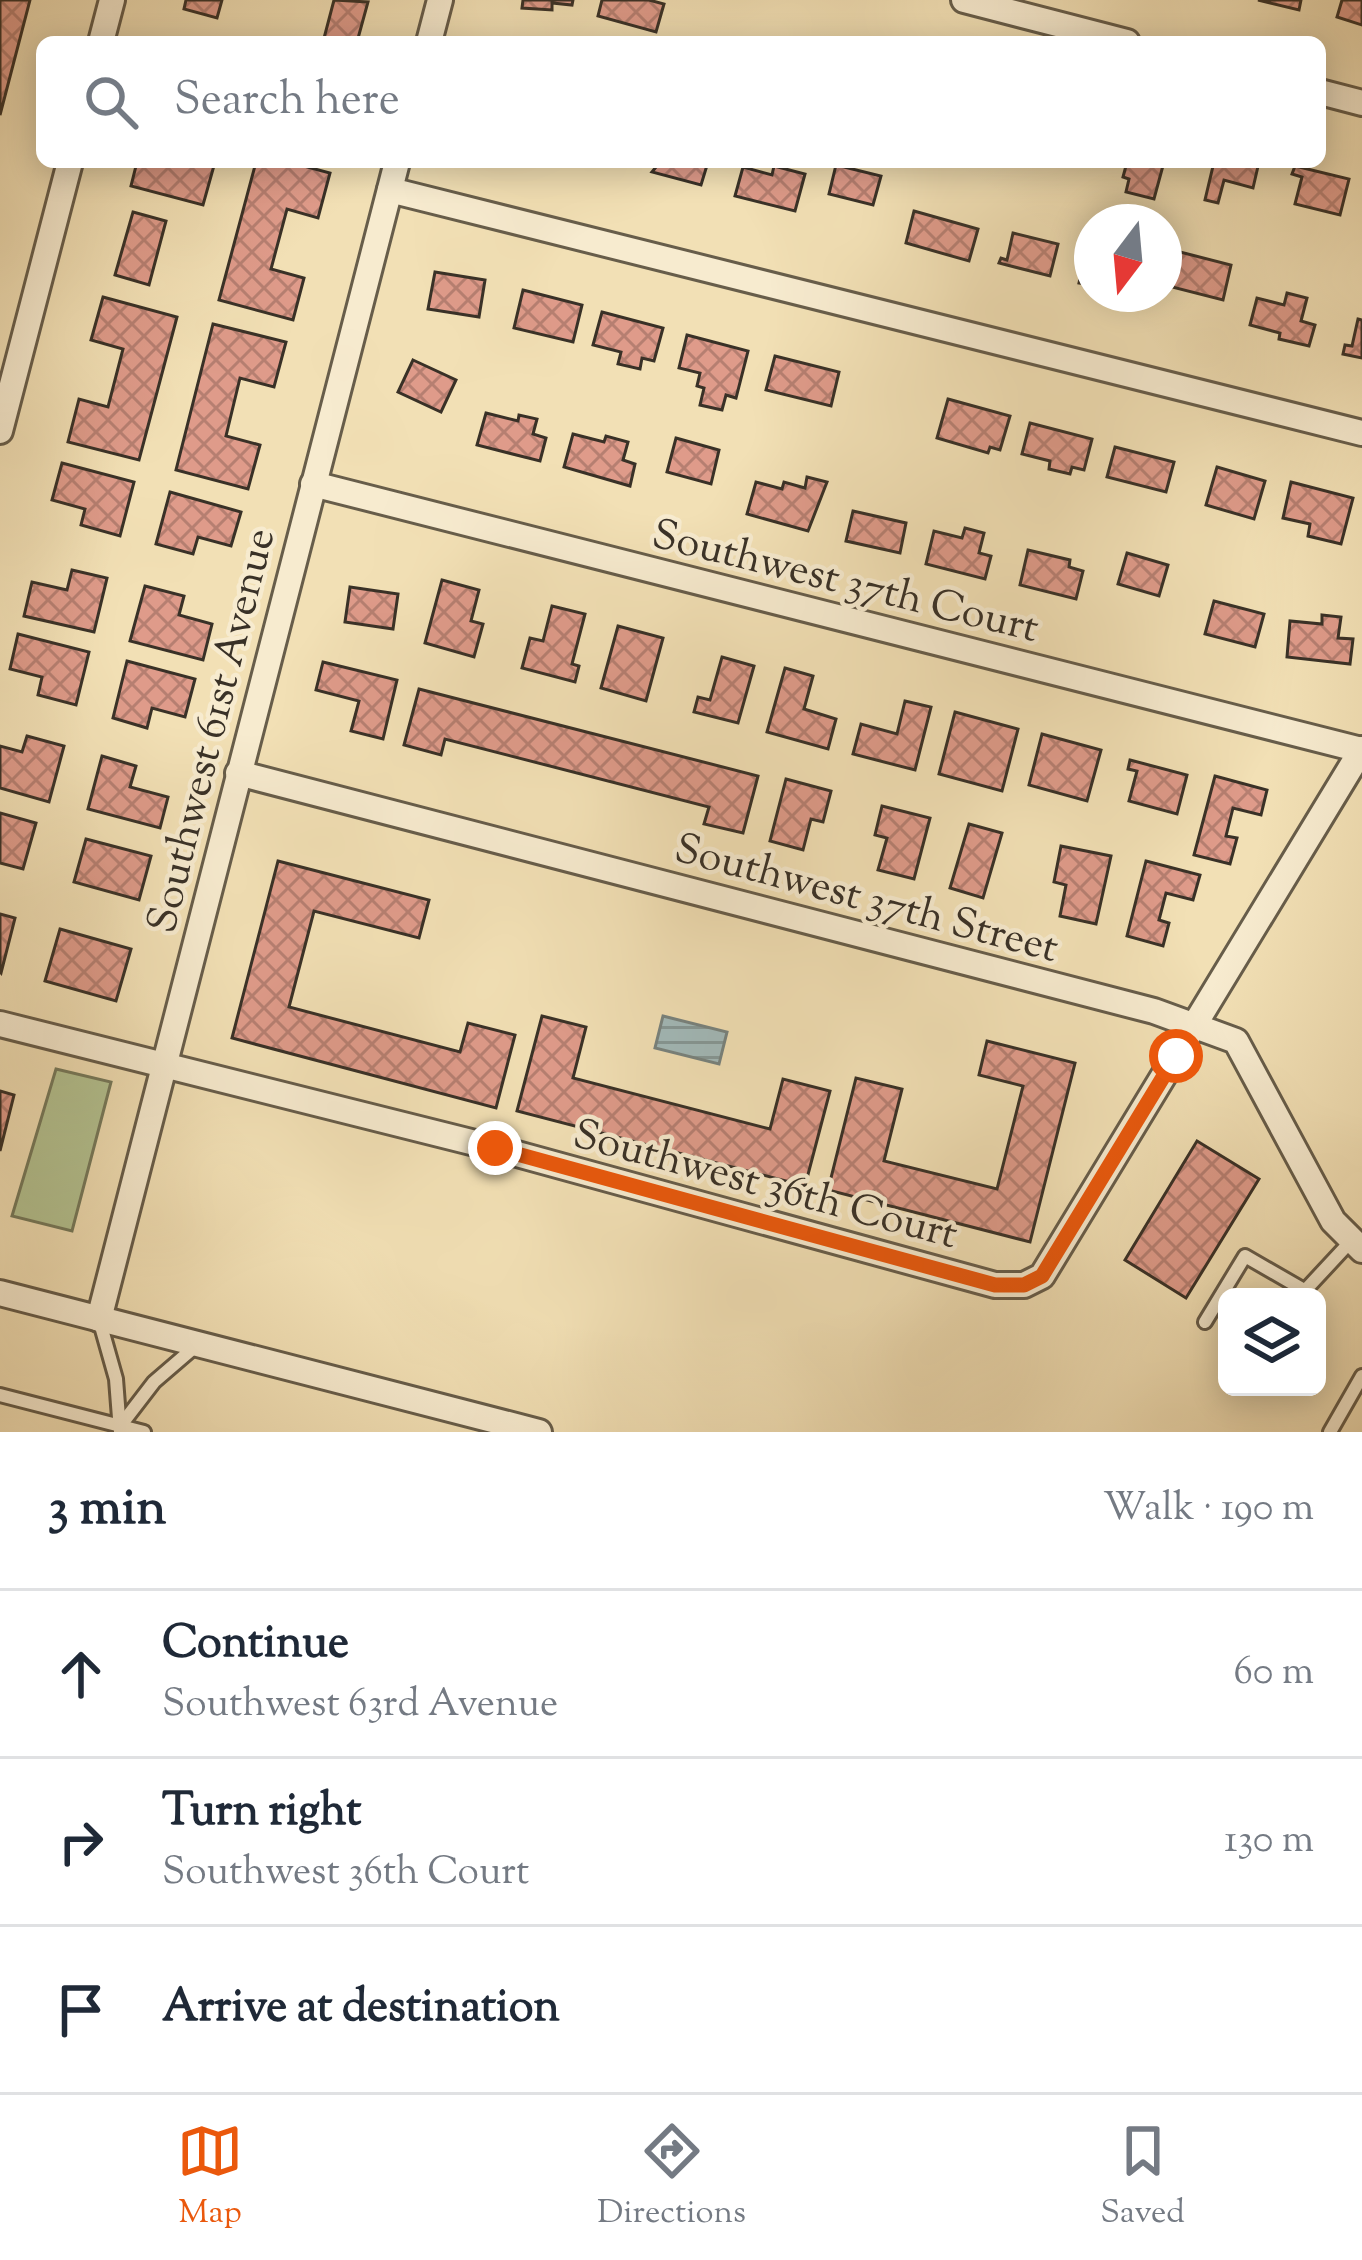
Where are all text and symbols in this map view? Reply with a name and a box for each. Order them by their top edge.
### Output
search box [36,36,1326,168]
icon: search [78,69,144,135]
text: Search here [174,70,400,135]
north arrow [1074,204,1182,312]
street label: Southwest 37th Court [645,507,1044,661]
street label: Southwest 61st Avenue [135,522,293,940]
street label: Southwest 37th Street [667,821,1064,981]
route start [1149,1029,1203,1083]
street label: Southwest 36th Court [566,1107,964,1267]
route end [468,1121,522,1175]
map controls [1218,1288,1326,1396]
button: layers [1218,1288,1326,1396]
text: 3 min [48,1474,166,1547]
text: Walk · 190 m [1103,1482,1314,1538]
text: Continue [162,1613,349,1678]
icon: ahead [48,1641,114,1707]
text: 60 m [1233,1646,1314,1702]
text: Southwest 63rd Avenue [162,1678,558,1734]
text: Turn right [162,1781,361,1846]
icon: right [48,1809,114,1875]
text: 130 m [1224,1814,1314,1870]
text: Southwest 36th Court [162,1846,529,1902]
icon: arrive [48,1977,114,2043]
text: Arrive at destination [162,1977,560,2042]
tab: Map [177,2118,243,2238]
tab: Directions [597,2118,746,2238]
tab: Saved [1100,2118,1185,2238]

